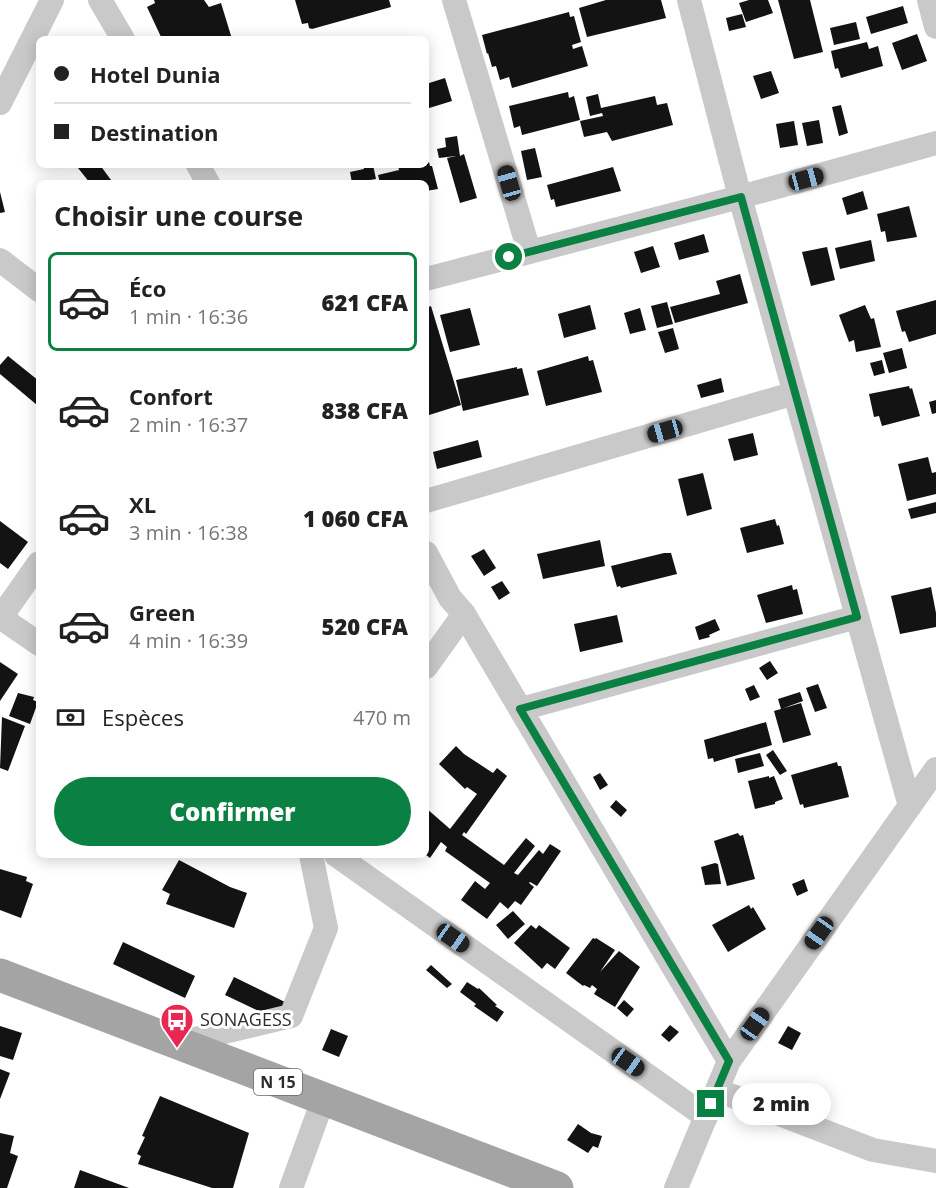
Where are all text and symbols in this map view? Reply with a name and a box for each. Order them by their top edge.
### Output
text: Hotel Dunia [90,59,221,89]
text: Destination [90,117,219,147]
car [495,163,523,203]
car [786,166,826,192]
text: Choisir une course [54,197,303,234]
route start [495,243,522,270]
text: Éco [129,273,166,303]
icon: car [57,275,111,329]
text: 621 CFA [322,287,408,317]
text: 1 min · 16:36 [129,303,248,330]
text: Confort [129,381,213,411]
icon: car [57,383,111,437]
text: 838 CFA [322,395,408,425]
text: 2 min · 16:37 [129,411,248,438]
car [645,417,685,445]
text: XL [129,489,156,519]
icon: car [57,491,111,545]
text: 1 060 CFA [303,503,408,533]
text: 3 min · 16:38 [129,519,248,546]
text: Green [129,597,195,627]
icon: car [57,599,111,653]
text: 520 CFA [322,611,408,641]
text: 4 min · 16:39 [129,627,248,654]
icon: cash [54,701,87,734]
text: Espèces [102,702,184,732]
text: 470 m [353,704,411,731]
button: Confirmer [54,777,411,846]
car [801,913,837,953]
car [433,920,473,956]
bus stop icon: SONAGESS [159,1002,195,1049]
car [737,1004,773,1044]
place label: SONAGESS [200,1007,292,1031]
car [608,1044,648,1080]
road number: N 15 [254,1069,302,1095]
callout: 2 min [732,1083,831,1125]
route end [697,1090,724,1117]
text: 2 min [753,1090,810,1117]

